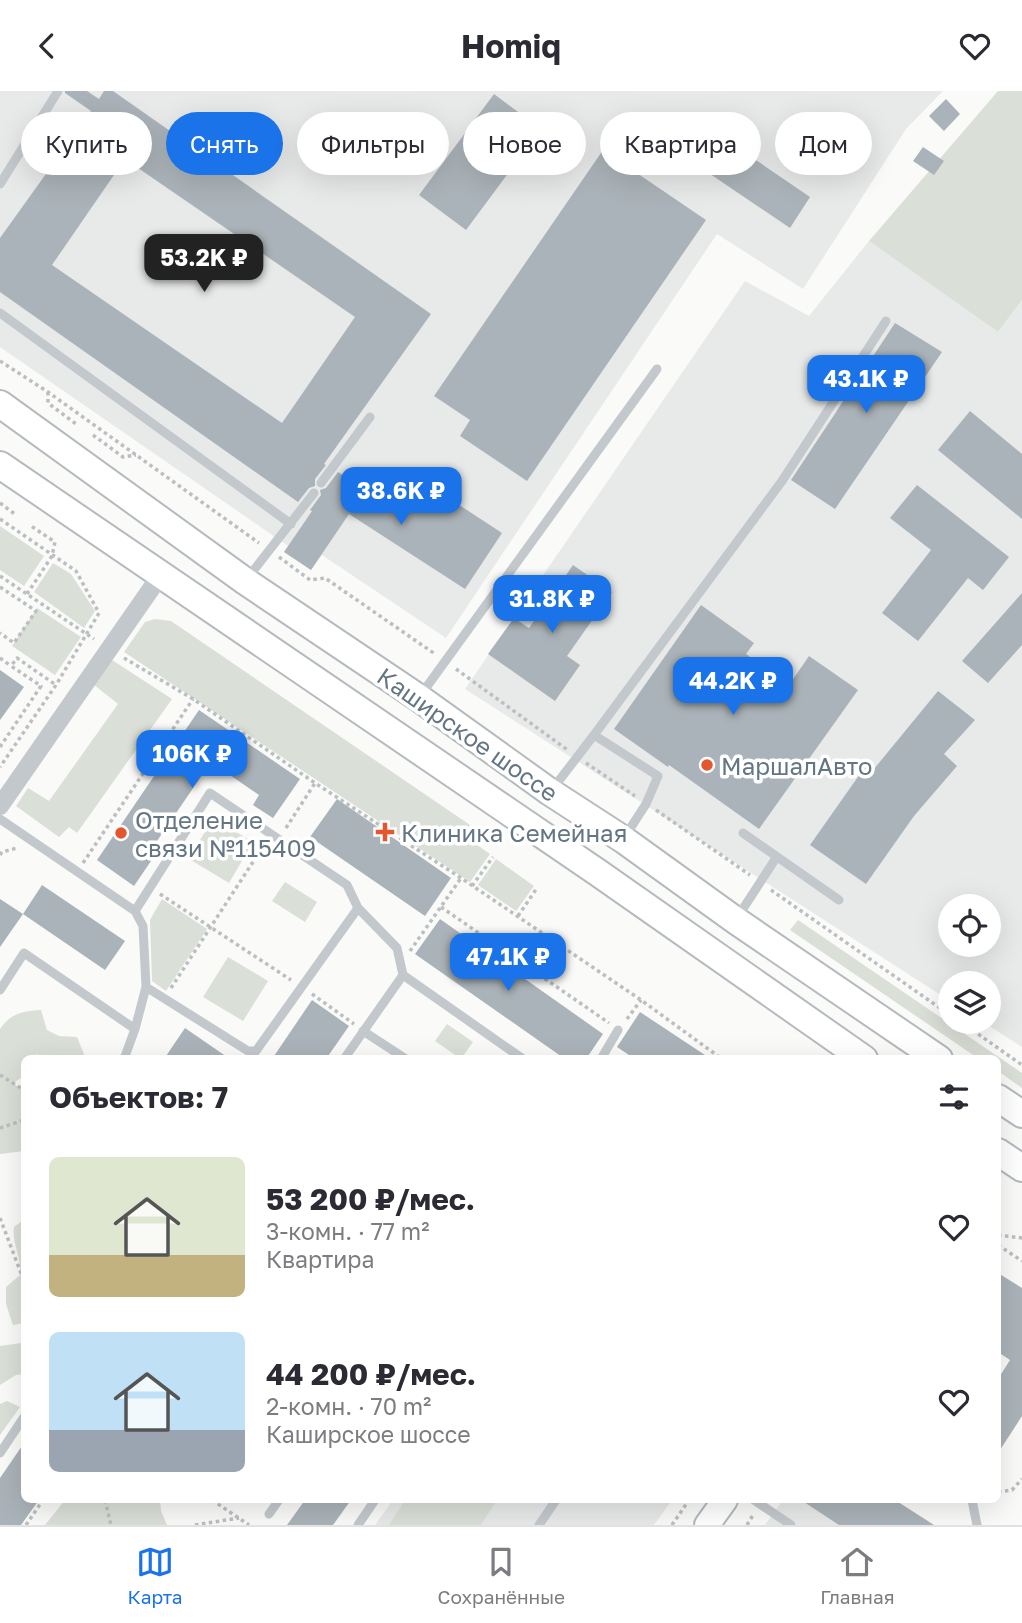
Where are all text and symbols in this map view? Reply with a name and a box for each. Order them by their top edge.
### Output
icon: back [28,27,66,65]
text: Homiq [461,27,561,65]
icon: heart [956,27,994,65]
chip: Купить [21,112,152,175]
chip: Снять [166,112,283,175]
chip: Фильтры [297,112,449,175]
chip: Новое [463,112,586,175]
chip: Квартира [600,112,761,175]
chip: Дом [775,112,872,175]
pin: 53.2K ₽ [139,235,269,294]
text: 53.2K ₽ [160,243,248,271]
pin: 43.1K ₽ [801,355,931,415]
text: 43.1K ₽ [823,364,909,392]
pin: 38.6K ₽ [336,467,466,527]
text: 38.6K ₽ [357,476,445,504]
pin: 31.8K ₽ [487,575,617,635]
text: 31.8K ₽ [509,584,595,612]
pin: 44.2K ₽ [668,657,798,717]
street label: Каширское шоссе [372,661,564,807]
text: 44.2K ₽ [689,666,777,694]
pin: 106K ₽ [135,731,249,790]
text: 106K ₽ [152,739,232,767]
place label: МаршалАвто [721,751,872,780]
marker: МаршалАвто [699,757,715,773]
place label: Отделение связи №115409 [135,805,316,862]
place label: Клиника Семейная [401,818,627,847]
marker: Клиника Семейная [375,822,395,842]
marker: Отделение связи №115409 [113,825,129,841]
map controls [938,894,1001,1034]
button: locate [938,894,1001,957]
pin: 47.1K ₽ [443,933,573,993]
text: 47.1K ₽ [466,942,550,970]
button: layers [938,971,1001,1034]
icon: filters [935,1078,973,1116]
text: Объектов: 7 [49,1079,228,1115]
text: 53 200 ₽/мес. [266,1181,475,1217]
icon: home [105,1185,189,1269]
icon: heart [935,1208,973,1246]
text: 3-комн. · 77 m² [266,1217,429,1245]
text: Квартира [266,1245,374,1273]
text: 44 200 ₽/мес. [266,1356,476,1392]
icon: home [105,1360,189,1444]
icon: heart [935,1383,973,1421]
text: 2-комн. · 70 m² [266,1392,431,1420]
text: Каширское шоссе [266,1420,471,1448]
tab: Карта [128,1543,183,1608]
tab: Сохранённые [438,1543,565,1608]
tab: Главная [820,1543,894,1608]

